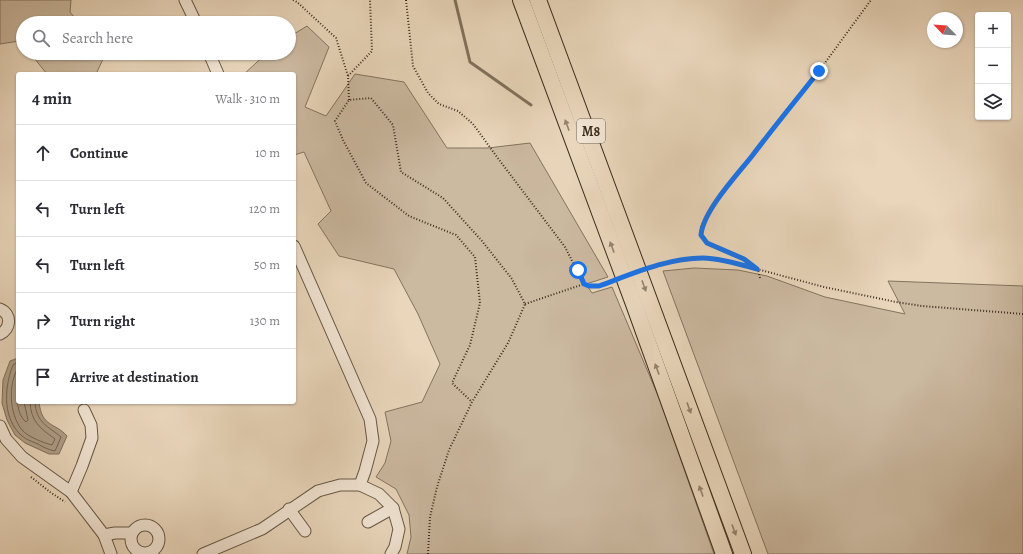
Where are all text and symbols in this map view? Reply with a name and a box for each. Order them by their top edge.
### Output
north arrow [927,12,963,48]
map controls [975,12,1011,120]
button: + [975,12,1011,48]
search box [16,16,296,60]
icon: search [30,27,52,49]
text: Search here [62,28,133,48]
button: − [975,48,1011,84]
route end [810,62,828,80]
button: layers [975,84,1011,120]
text: 4 min [32,87,72,110]
text: Walk · 310 m [215,90,280,107]
one-way arrow [564,118,570,130]
road number: M8 [577,119,605,143]
icon: ahead [32,142,54,164]
text: Continue [70,143,128,163]
text: 10 m [255,144,280,161]
icon: left [32,198,54,220]
text: Turn left [70,199,125,219]
text: 120 m [249,200,280,217]
one-way arrow [609,240,615,252]
icon: left [32,254,54,276]
text: Turn left [70,255,125,275]
text: 50 m [254,256,280,273]
route start [569,261,587,279]
one-way arrow [641,280,647,292]
icon: right [32,310,54,332]
text: Turn right [70,311,135,331]
text: 130 m [250,312,280,329]
one-way arrow [654,362,660,374]
icon: arrive [32,366,54,388]
text: Arrive at destination [70,367,199,387]
one-way arrow [686,402,692,414]
one-way arrow [698,485,704,497]
one-way arrow [732,524,738,536]

